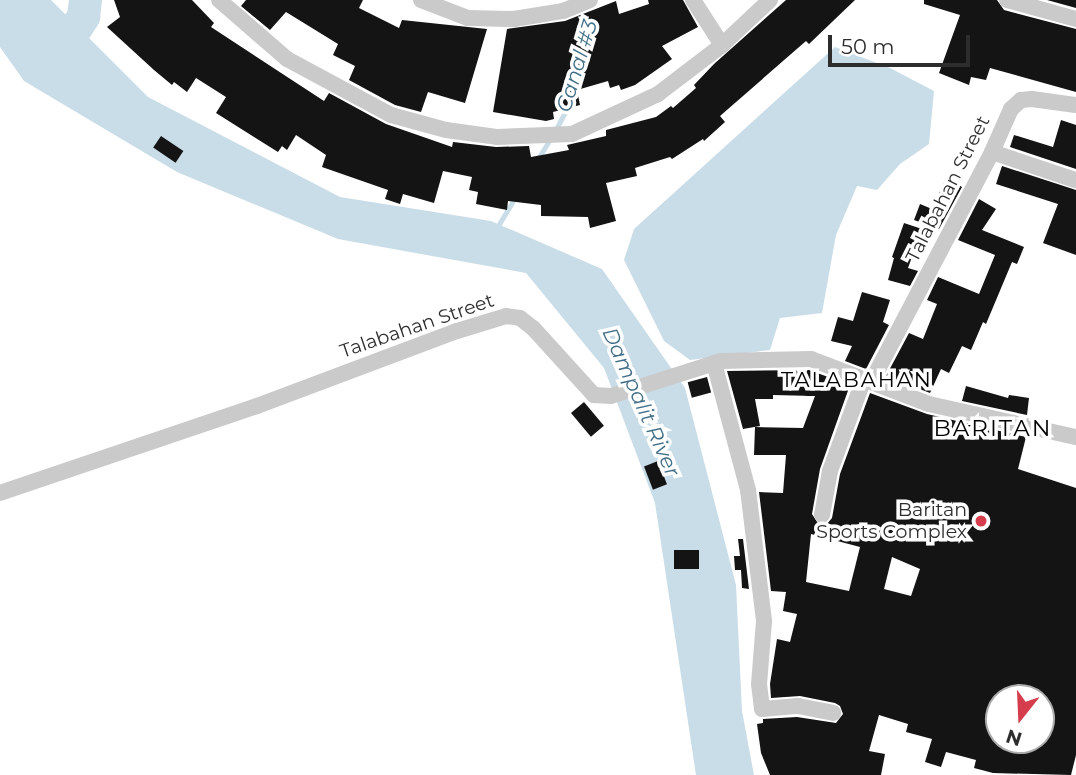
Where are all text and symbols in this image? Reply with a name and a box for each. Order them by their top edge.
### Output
water label: Canal #3 [551,17,603,115]
scale bar [831,21,973,65]
text: 50 m [841,34,895,59]
street label: Talabahan Street [901,112,995,266]
street label: Talabahan Street [337,289,497,363]
water label: Dampalit River [597,323,685,481]
district label: TALABAHAN [782,367,932,393]
district label: BARITAN [934,414,1052,442]
place label: Baritan Sports Complex [816,499,967,543]
marker: Baritan Sports Complex [973,513,989,529]
north arrow [985,684,1055,754]
text: N [1003,724,1025,751]

